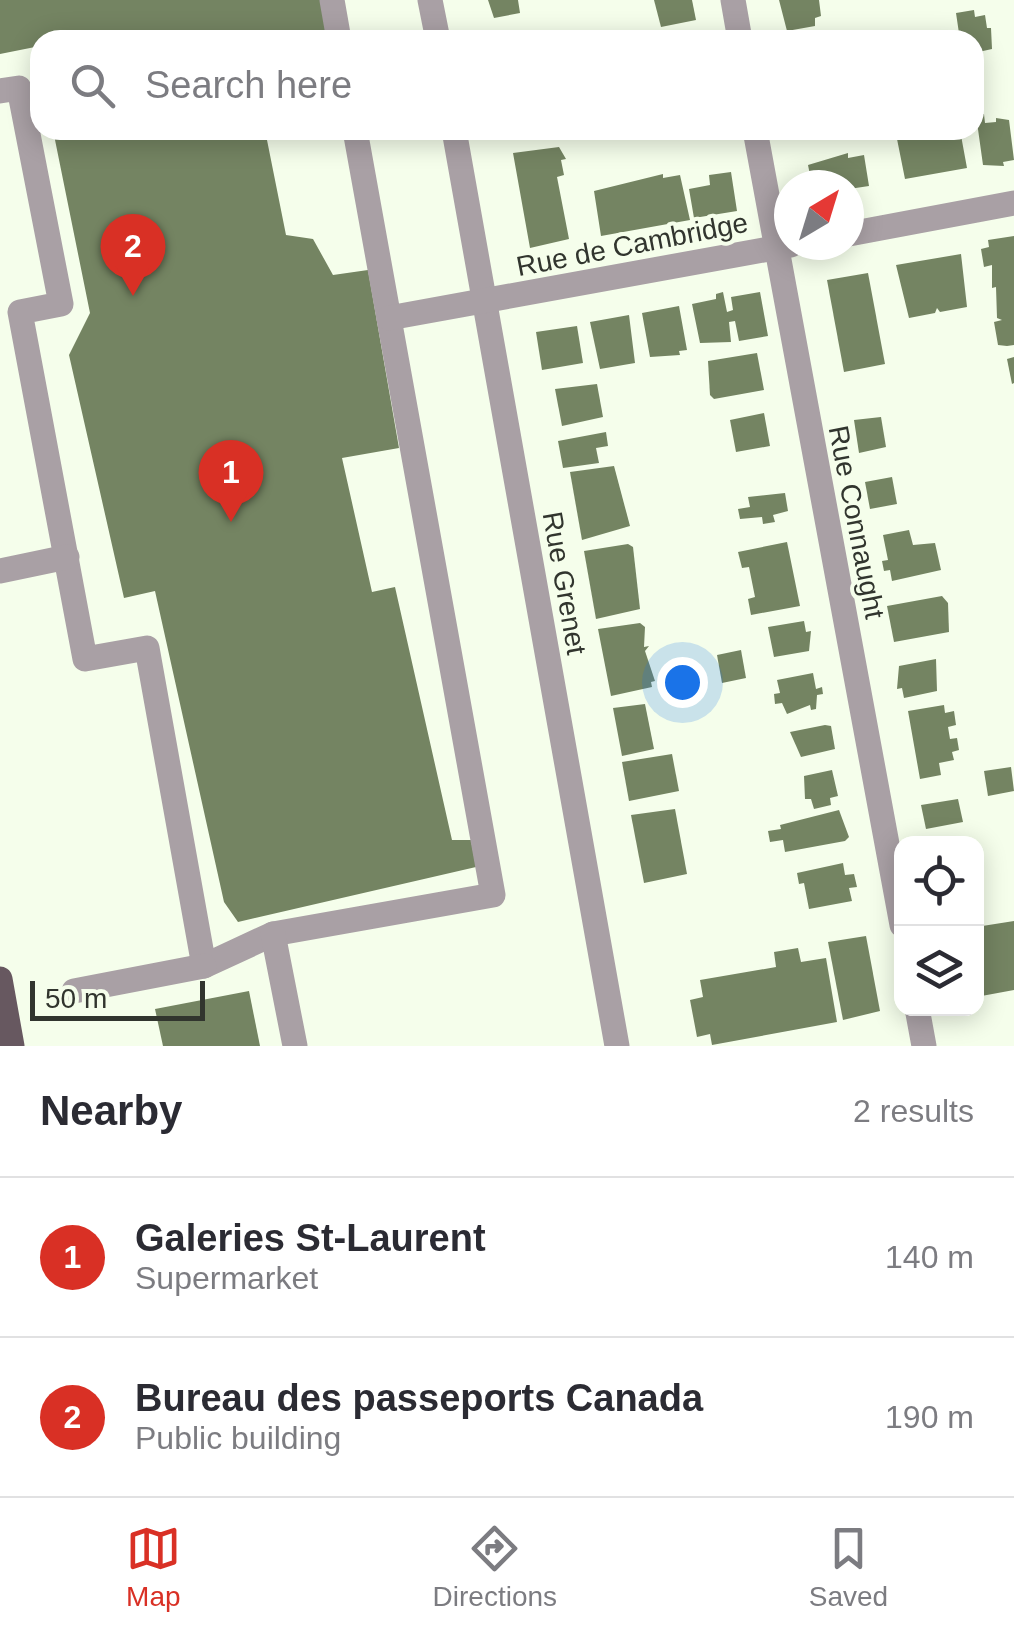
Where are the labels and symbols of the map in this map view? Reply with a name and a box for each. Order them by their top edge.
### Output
north arrow [774,170,864,260]
street label: Rue de Cambridge [514,207,750,282]
pin: 2 [100,214,166,296]
street label: Rue Connaught [823,423,890,622]
pin: 1 [198,440,264,522]
street label: Rue Grenet [537,509,592,657]
your location [657,657,708,708]
scale bar [30,976,205,1020]

